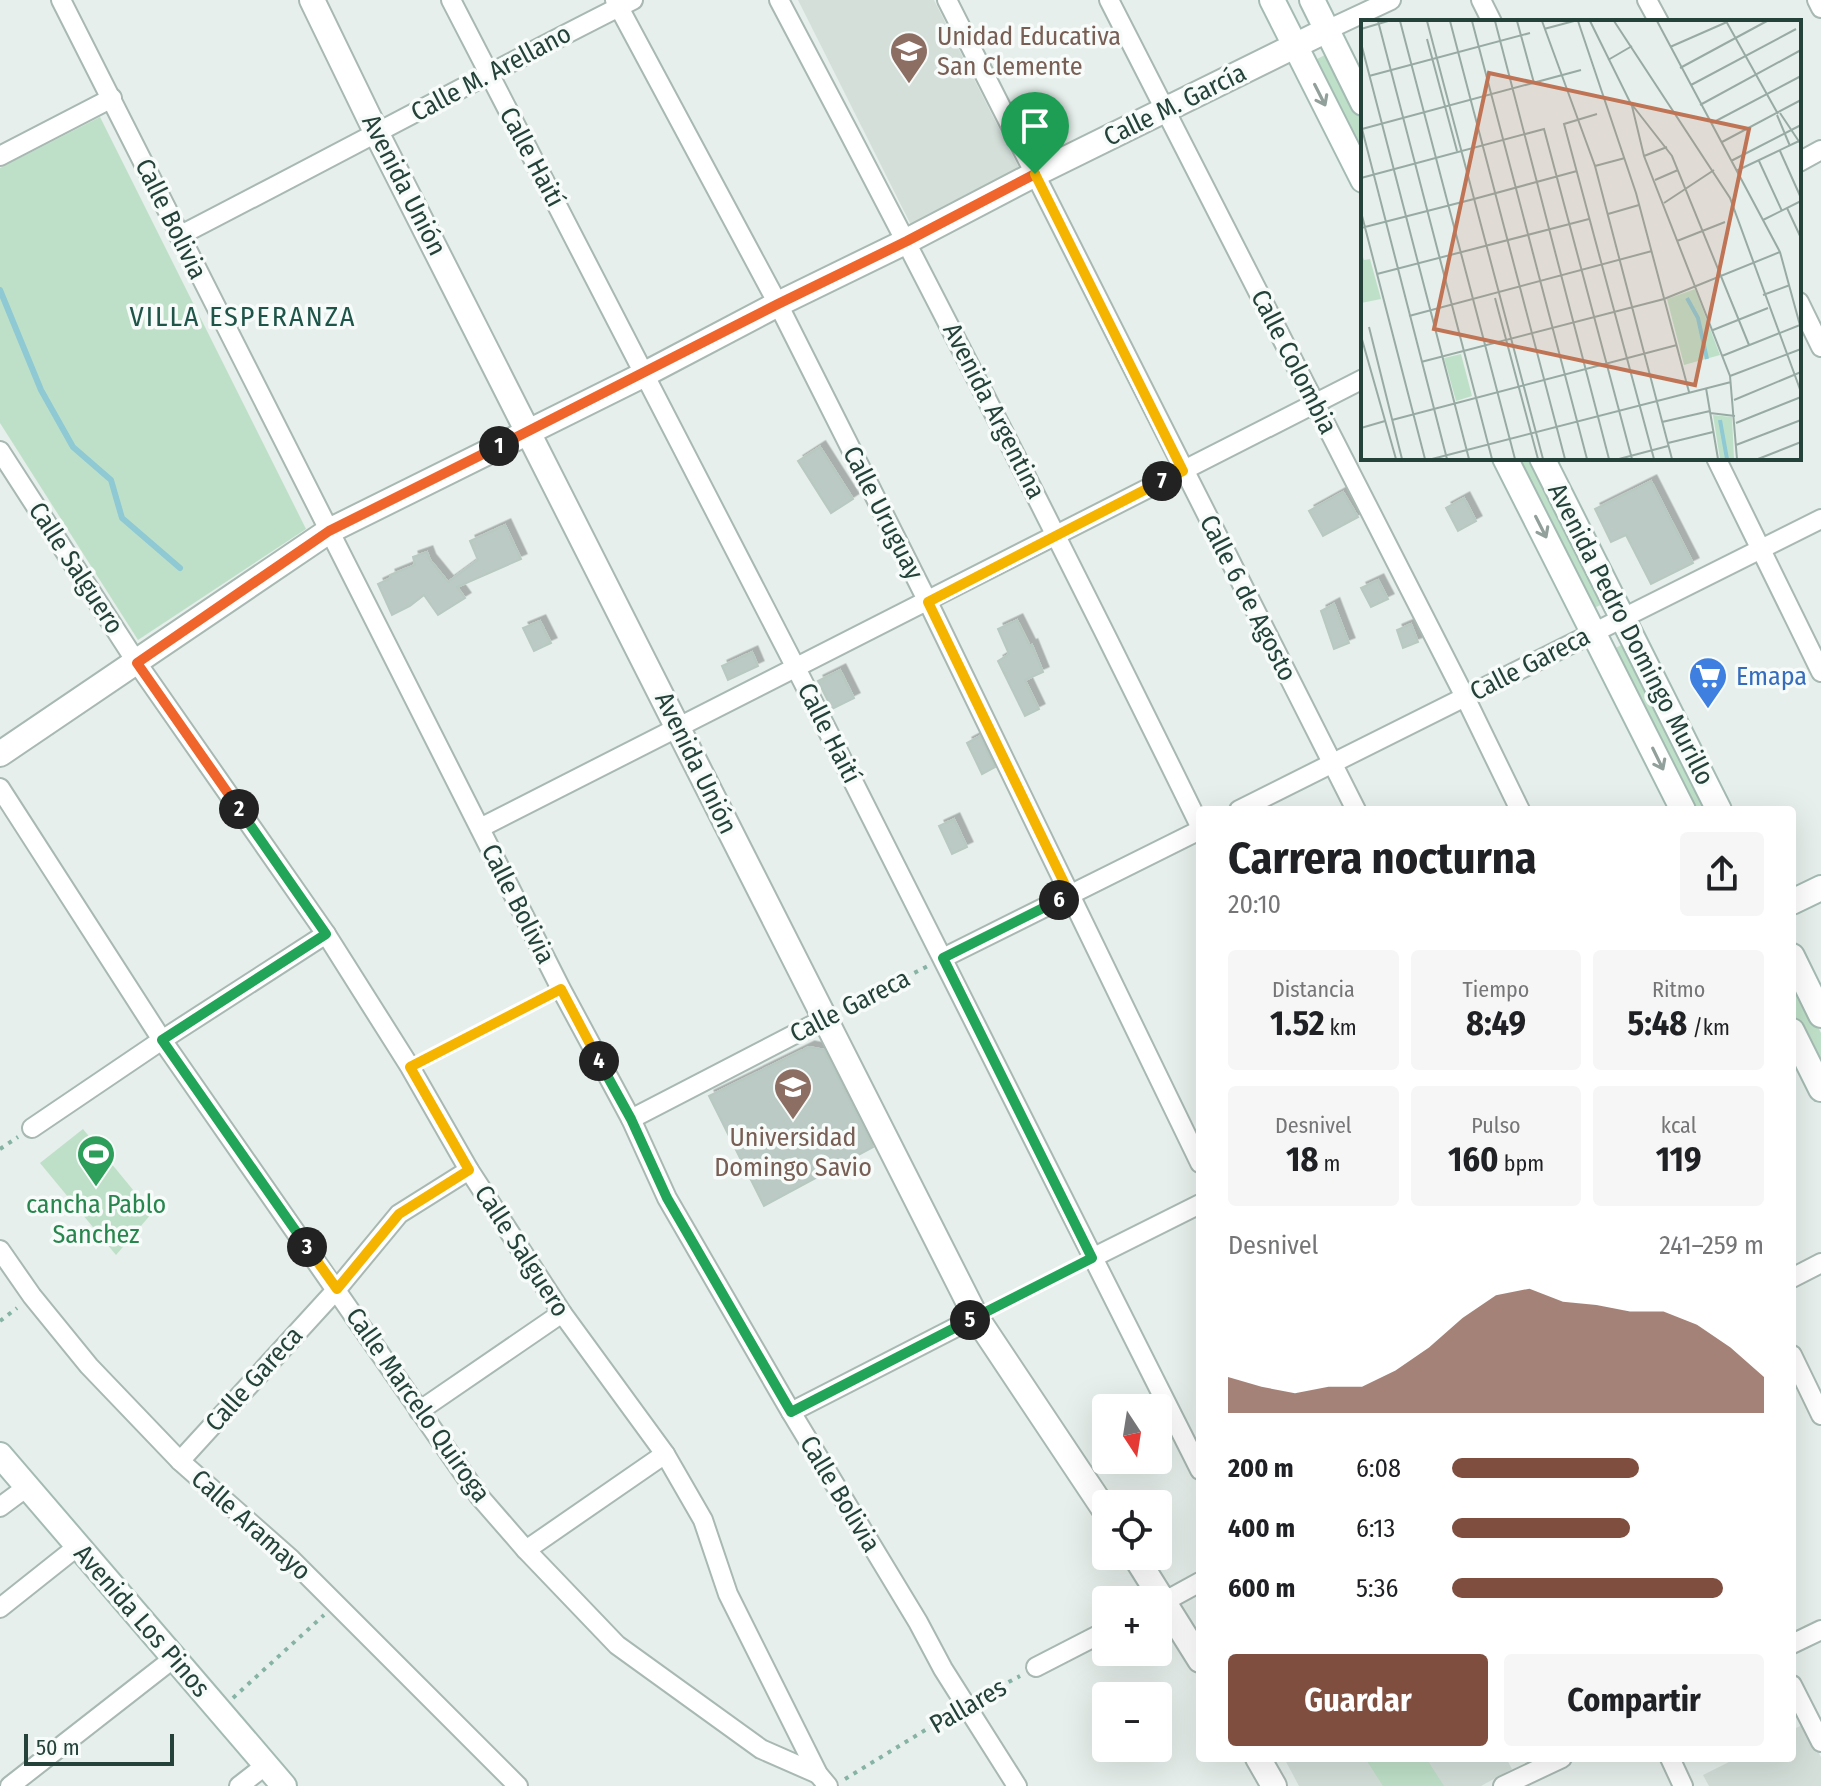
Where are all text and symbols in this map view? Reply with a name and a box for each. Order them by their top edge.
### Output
street label: Calle M. Arellano [406,18,576,128]
inset map [1361,20,1801,460]
place label: Unidad Educativa San Clemente [937,21,1121,82]
school or university icon: Unidad Educativa San Clemente [888,30,930,85]
street label: Calle M. García [1099,57,1251,153]
one-way arrow [1313,82,1328,106]
pin [1001,92,1069,174]
street label: Calle Haití [493,102,571,212]
icon: arrive [1013,104,1057,148]
street label: Avenida Unión [355,109,453,261]
street label: Calle Bolivia [129,154,213,284]
street label: Calle Colombia [1244,285,1344,439]
district label: VILLA ESPERANZA [129,300,357,333]
street label: Avenida Argentina [936,318,1052,504]
pin: 1 [479,426,519,466]
text: 1 [494,432,504,459]
street label: Calle Uruguay [836,441,930,585]
pin: 7 [1142,461,1182,501]
text: 7 [1157,467,1167,494]
street label: Avenida Pedro Domingo Murillo [1541,478,1721,790]
street label: Calle Salguero [22,496,130,640]
street label: Calle 6 de Agosto [1193,510,1303,686]
one-way arrow [1533,515,1549,539]
street label: Calle Gareca [1465,621,1595,707]
supermarket icon: Emapa [1687,655,1729,710]
place label: Emapa [1736,661,1807,692]
street label: Calle Haití [791,678,867,788]
street label: Avenida Unión [648,687,744,839]
one-way arrow [1650,747,1666,771]
pin: 2 [219,789,259,829]
text: 2 [234,795,244,822]
text: Carrera nocturna [1228,832,1537,885]
button: share [1680,832,1764,916]
street label: Calle Bolivia [475,839,561,969]
pin: 6 [1039,880,1079,920]
text: 6 [1053,886,1065,913]
text: 20:10 [1228,889,1281,920]
street label: Calle Gareca [785,963,915,1049]
text: Distancia [1272,976,1355,1003]
text: Tiempo [1463,976,1529,1003]
text: Ritmo [1652,976,1705,1003]
text: 1.52 [1270,1003,1324,1044]
text: 8:49 [1466,1003,1526,1044]
text: 5:48 [1627,1003,1687,1044]
text: km [1324,1014,1357,1041]
text: /km [1687,1014,1730,1041]
pin: 4 [579,1041,619,1081]
text: 4 [593,1047,605,1074]
school or university icon: Universidad Domingo Savio [772,1066,814,1121]
text: Desnivel [1275,1112,1352,1139]
text: Pulso [1471,1112,1521,1139]
text: kcal [1661,1112,1696,1139]
place label: Universidad Domingo Savio [714,1122,872,1183]
sports icon: cancha Pablo Sanchez [75,1133,117,1188]
text: 18 [1286,1139,1318,1180]
text: 160 [1448,1139,1499,1180]
text: 119 [1656,1139,1702,1180]
text: m [1318,1150,1341,1177]
text: bpm [1499,1150,1544,1177]
street label: Calle Salguero [468,1179,576,1323]
place label: cancha Pablo Sanchez [26,1189,166,1250]
pin: 3 [287,1227,327,1267]
text: Desnivel [1228,1230,1318,1261]
text: 241–259 m [1659,1230,1764,1261]
text: 3 [302,1233,312,1260]
pin: 5 [950,1300,990,1340]
street label: Calle Marcelo Quiroga [339,1302,497,1508]
text: 5 [965,1306,975,1333]
street label: Calle Gareca [199,1320,309,1438]
north arrow [1092,1394,1172,1474]
map controls [1092,1394,1172,1762]
street label: Calle Bolivia [793,1430,887,1558]
text: 200 m [1228,1453,1294,1484]
text: 6:08 [1356,1453,1401,1484]
street label: Calle Aramayo [185,1463,317,1587]
button: locate [1092,1490,1172,1570]
text: 400 m [1228,1513,1295,1544]
text: 6:13 [1356,1513,1395,1544]
street label: Avenida Los Pinos [67,1539,217,1703]
text: 600 m [1228,1573,1295,1604]
text: 5:36 [1356,1573,1398,1604]
button: + [1092,1586,1172,1666]
button: Guardar [1228,1654,1488,1746]
button: Compartir [1504,1654,1764,1746]
street label: Pallares [924,1672,1012,1740]
button: − [1092,1682,1172,1762]
scale bar [24,1730,174,1766]
text: 50 m [36,1734,80,1761]

